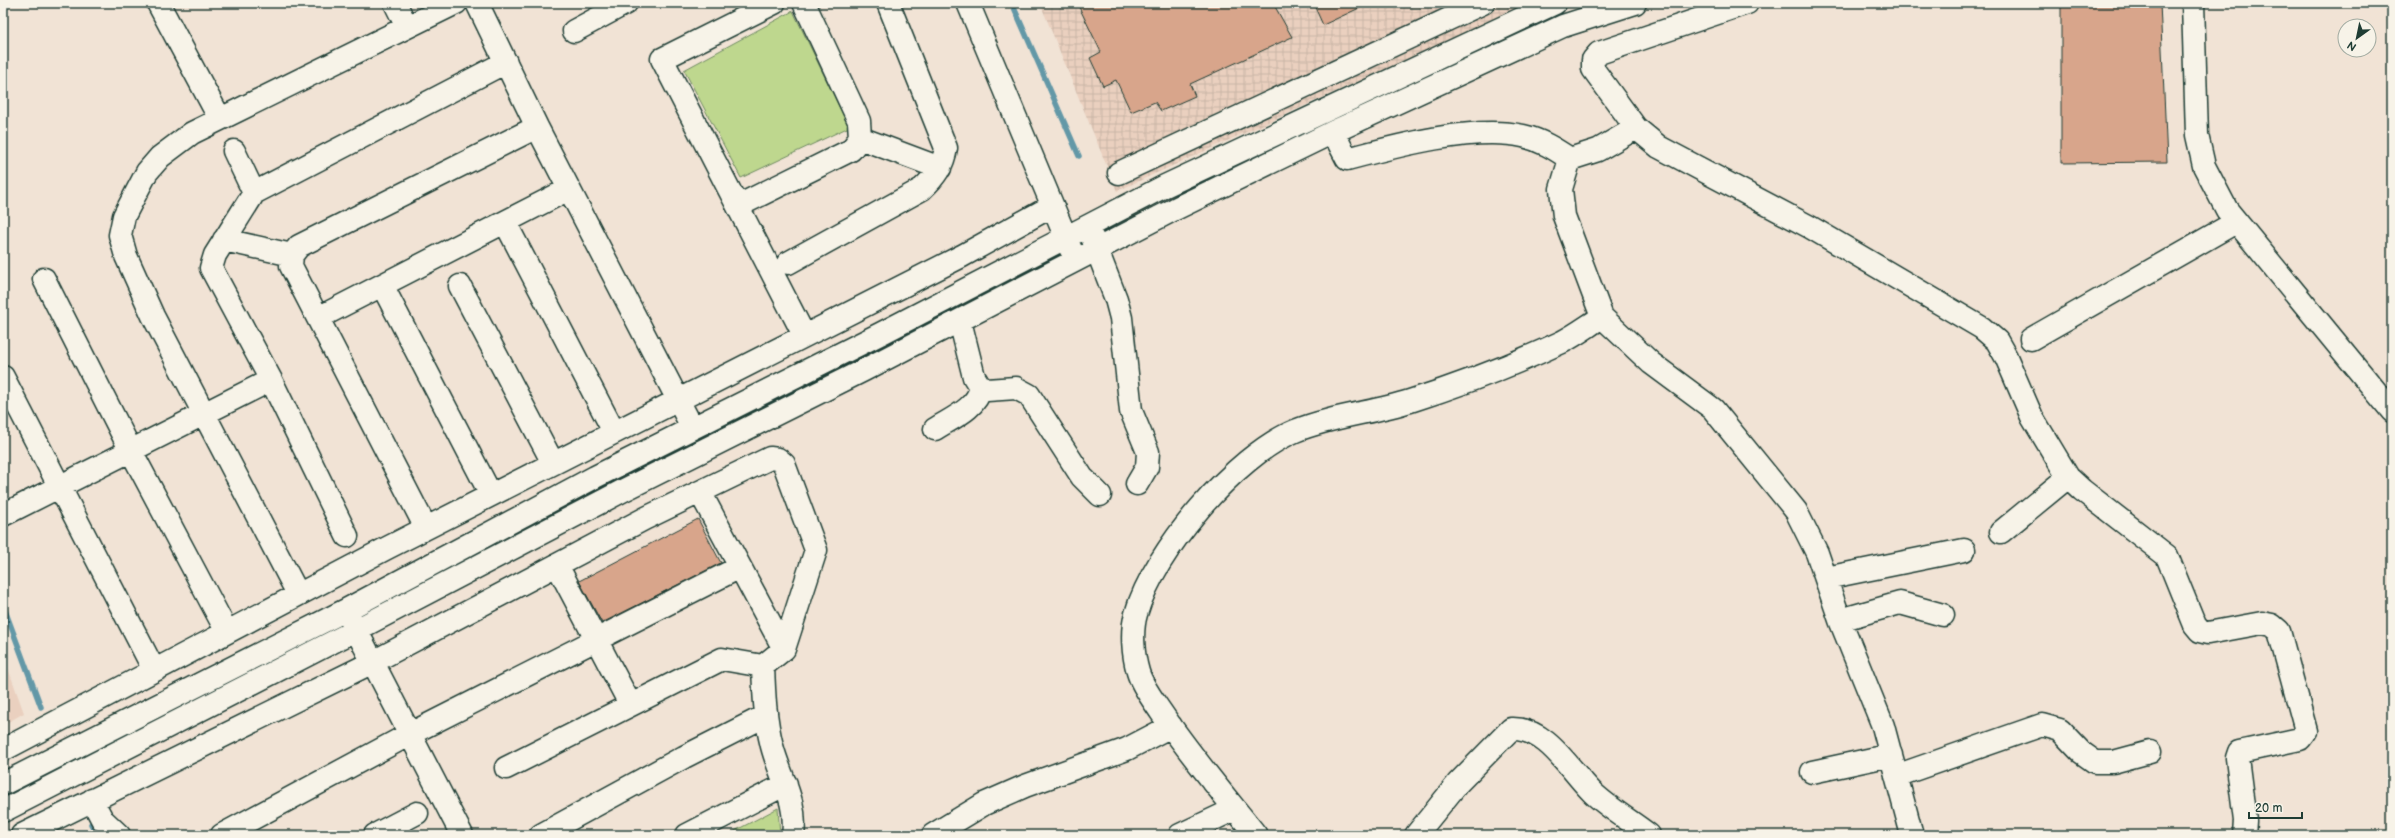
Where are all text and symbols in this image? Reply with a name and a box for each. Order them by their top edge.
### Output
north arrow [2337,18,2377,58]
text: N [2345,38,2359,54]
scale bar [2249,794,2302,820]
text: 20 m [2255,801,2282,816]

